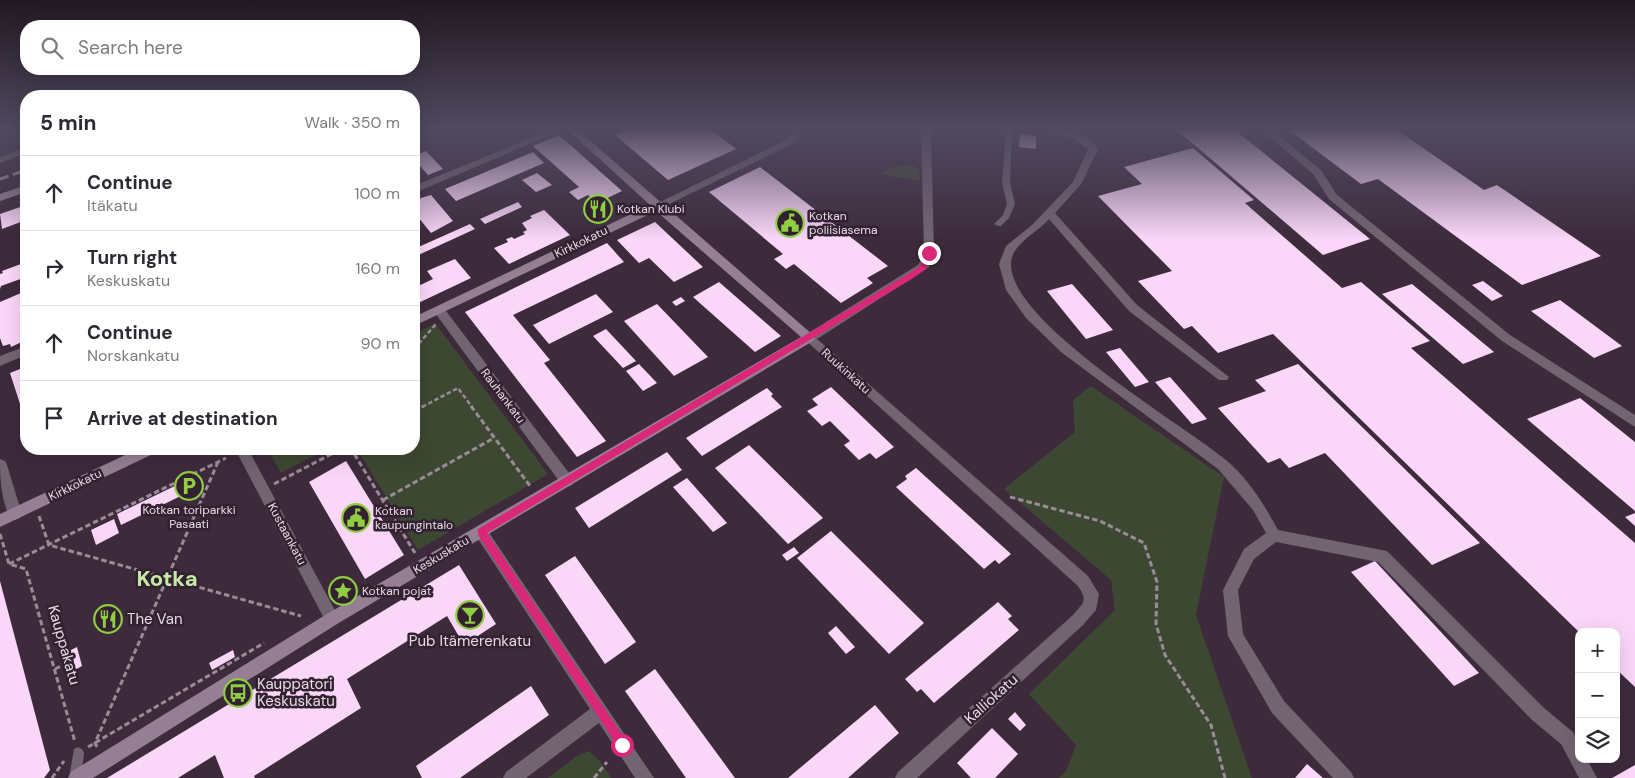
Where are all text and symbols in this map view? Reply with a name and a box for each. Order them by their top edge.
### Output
search box [20,20,420,75]
icon: search [38,34,66,62]
text: Search here [78,35,183,60]
text: 5 min [40,109,96,137]
text: Walk · 350 m [305,112,400,133]
text: Continue [87,170,173,195]
icon: ahead [40,179,68,207]
text: 100 m [355,183,400,204]
restaurant icon: Kotkan Klubi [583,194,613,224]
text: Itäkatu [87,195,138,216]
place label: Kotkan Klubi [617,201,685,217]
public building icon: Kotkan poliisiasema [775,208,805,238]
place label: Kotkan poliisiasema [809,208,878,238]
street label: Kirkkokatu [552,222,610,262]
route end [918,242,941,265]
text: Turn right [87,245,177,270]
icon: right [40,254,68,282]
text: 160 m [356,258,400,279]
text: Keskuskatu [87,270,170,291]
text: Continue [87,320,173,345]
icon: ahead [40,329,68,357]
text: 90 m [360,333,400,354]
text: Norskankatu [87,345,179,366]
street label: Ruukinkatu [818,345,874,397]
street label: Rauhankatu [477,365,529,427]
icon: arrive [40,404,68,432]
text: Arrive at destination [87,406,278,431]
street label: Kirkkokatu [46,465,104,505]
parking icon: Kotkan toriparkki Pasaati [174,471,204,501]
street label: Kustaankatu [264,500,310,568]
place label: Kotkan toriparkki Pasaati [142,502,236,532]
public building icon: Kotkan kaupungintalo [341,503,371,533]
place label: Kotkan kaupungintalo [375,503,453,533]
street label: Keskuskatu [410,532,472,578]
district label: Kotka [136,564,198,593]
place icon: Kotkan pojat [328,576,358,606]
place label: Kotkan pojat [362,583,432,599]
bar icon: Pub Itämerenkatu [455,600,485,630]
street label: Kauppakatu [43,603,85,687]
restaurant icon: The Van [93,604,123,634]
place label: The Van [127,609,183,629]
map controls [1575,628,1620,763]
button: + [1575,628,1620,673]
place label: Pub Itämerenkatu [409,631,531,651]
street label: Kalliokatu [960,670,1022,728]
button: − [1575,673,1620,718]
place label: Kauppatori Keskuskatu [257,674,335,711]
bus stop icon: Kauppatori Keskuskatu [223,678,253,708]
button: layers [1575,718,1620,763]
route start [611,734,634,757]

